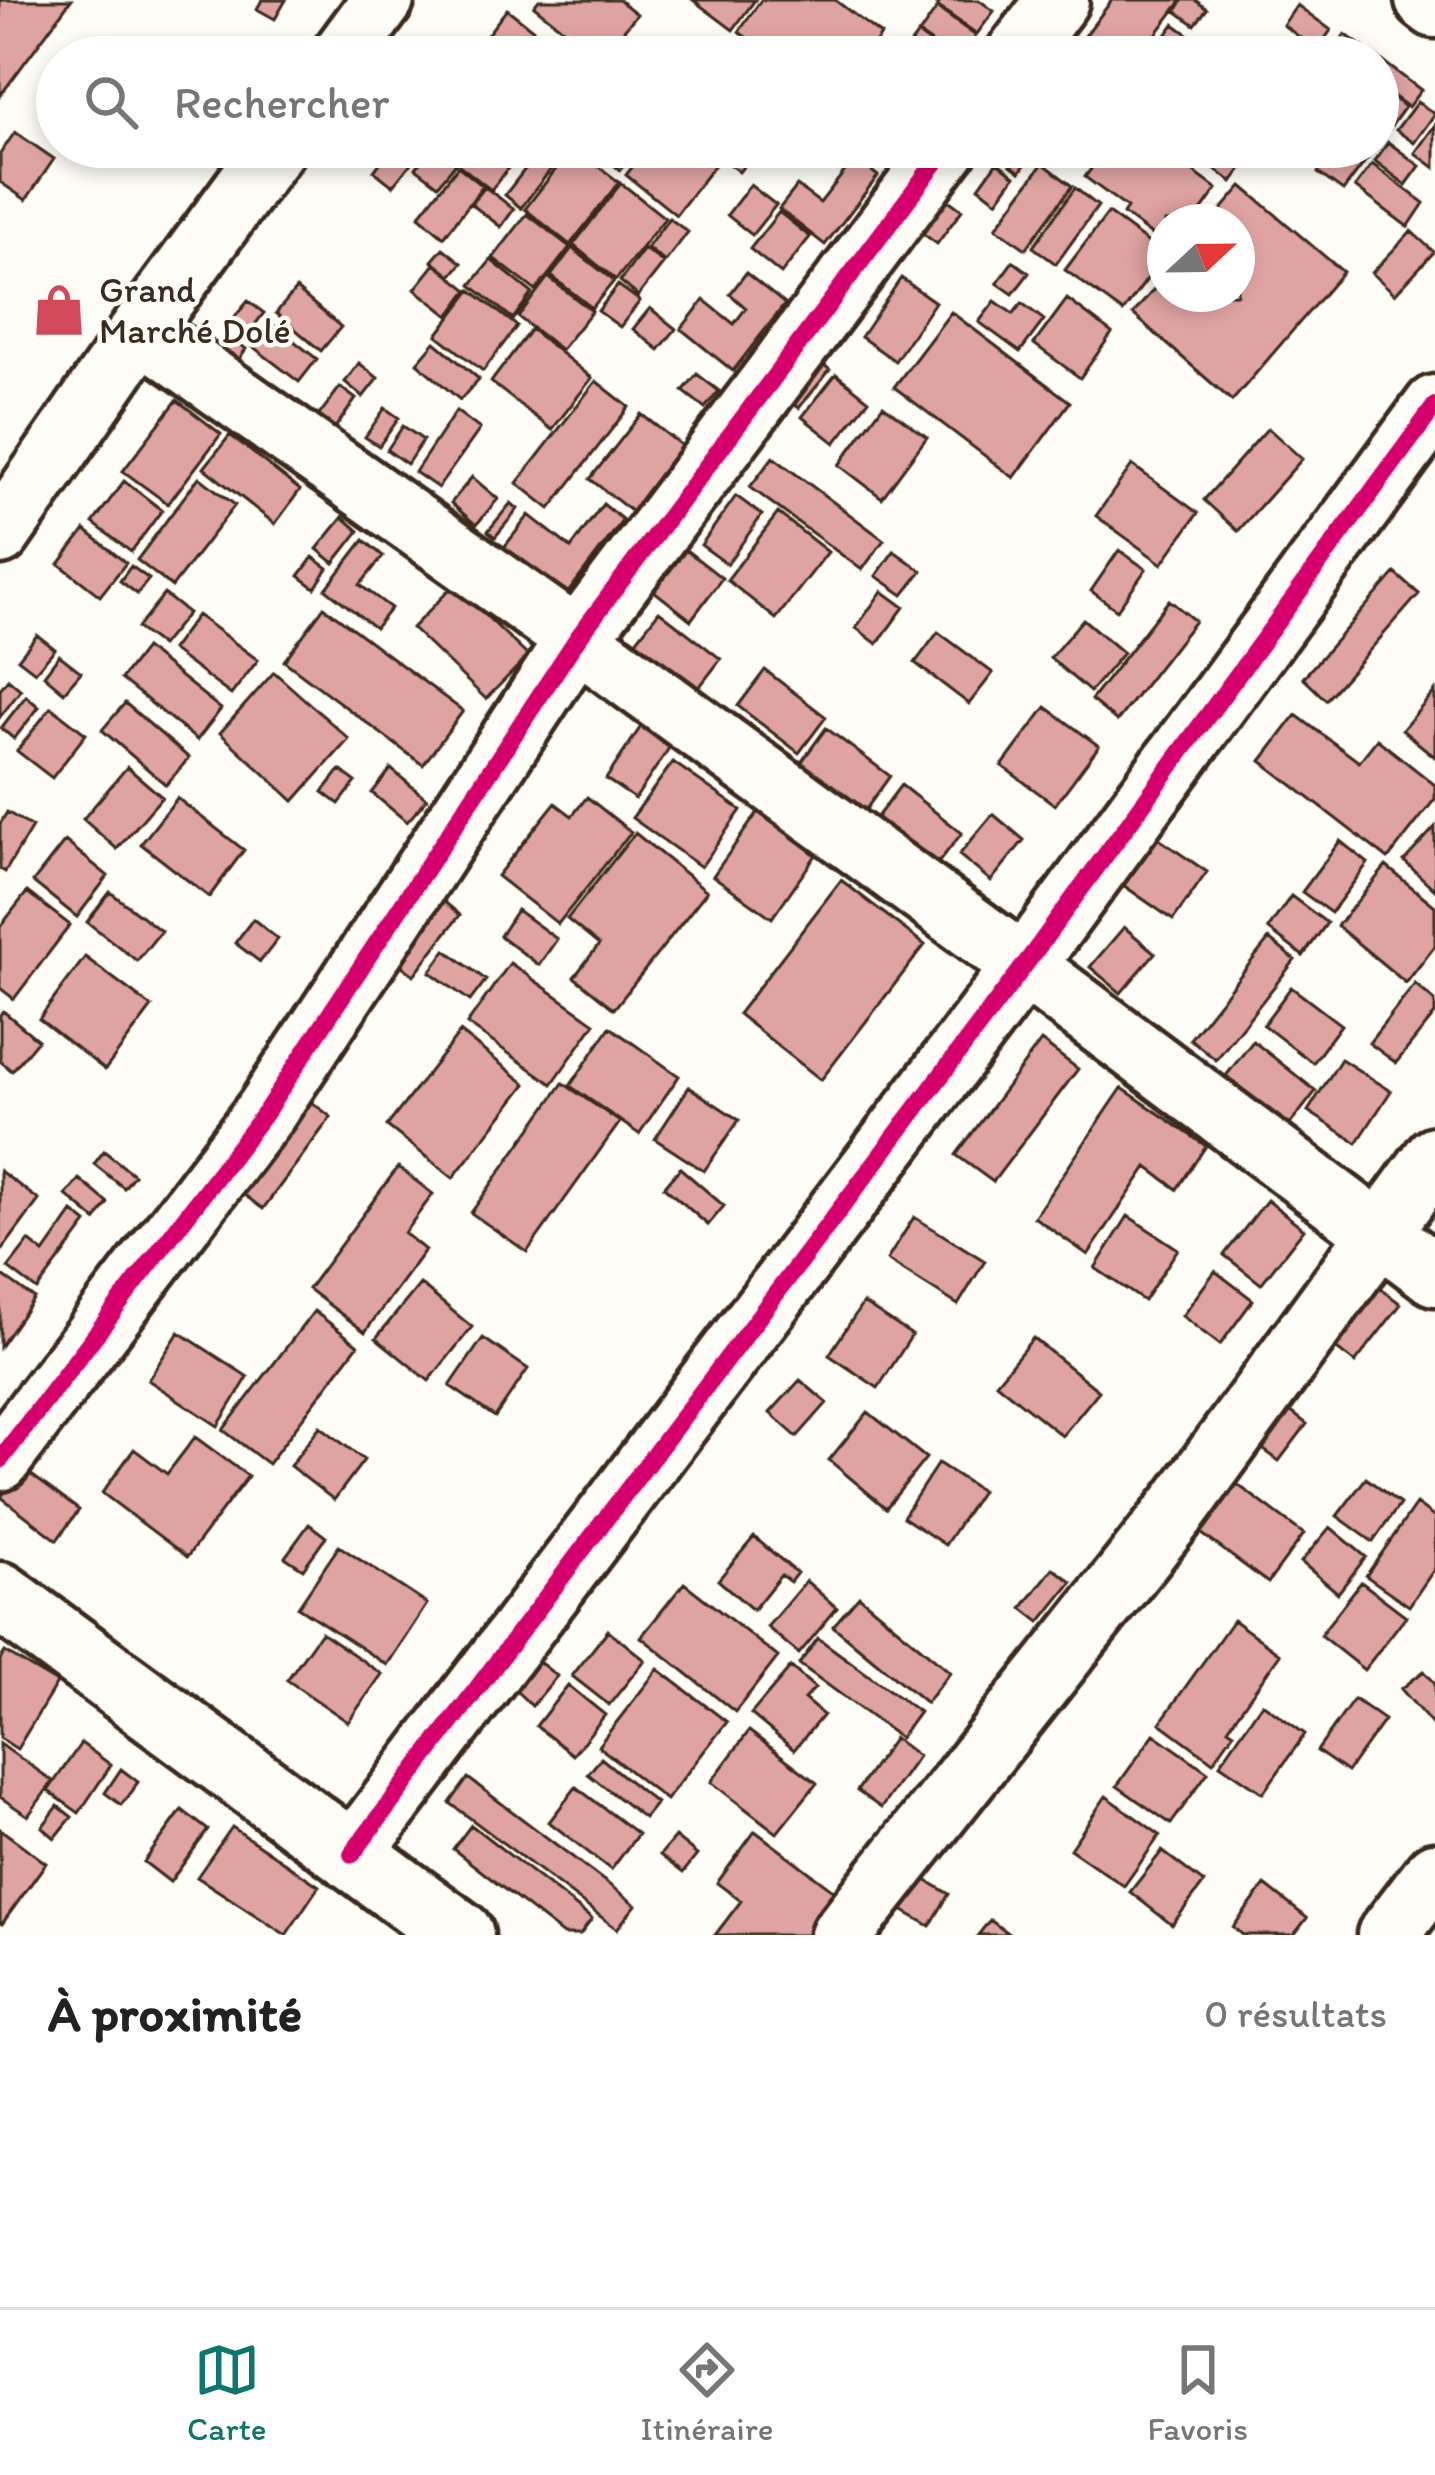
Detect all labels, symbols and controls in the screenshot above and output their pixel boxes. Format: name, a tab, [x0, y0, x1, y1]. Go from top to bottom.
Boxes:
search box	[36, 36, 1399, 168]
icon: search	[78, 69, 144, 135]
text: Rechercher	[174, 75, 389, 129]
north arrow	[1147, 204, 1255, 312]
place label: Grand Marché Dolé	[99, 268, 291, 352]
shop icon: Grand Marché Dolé	[30, 281, 88, 339]
text: À proximité	[48, 1983, 302, 2044]
text: 0 résultats	[1204, 1990, 1387, 2037]
tab: Carte	[187, 2337, 267, 2448]
tab: Itinéraire	[640, 2337, 774, 2448]
tab: Favoris	[1147, 2337, 1248, 2448]

